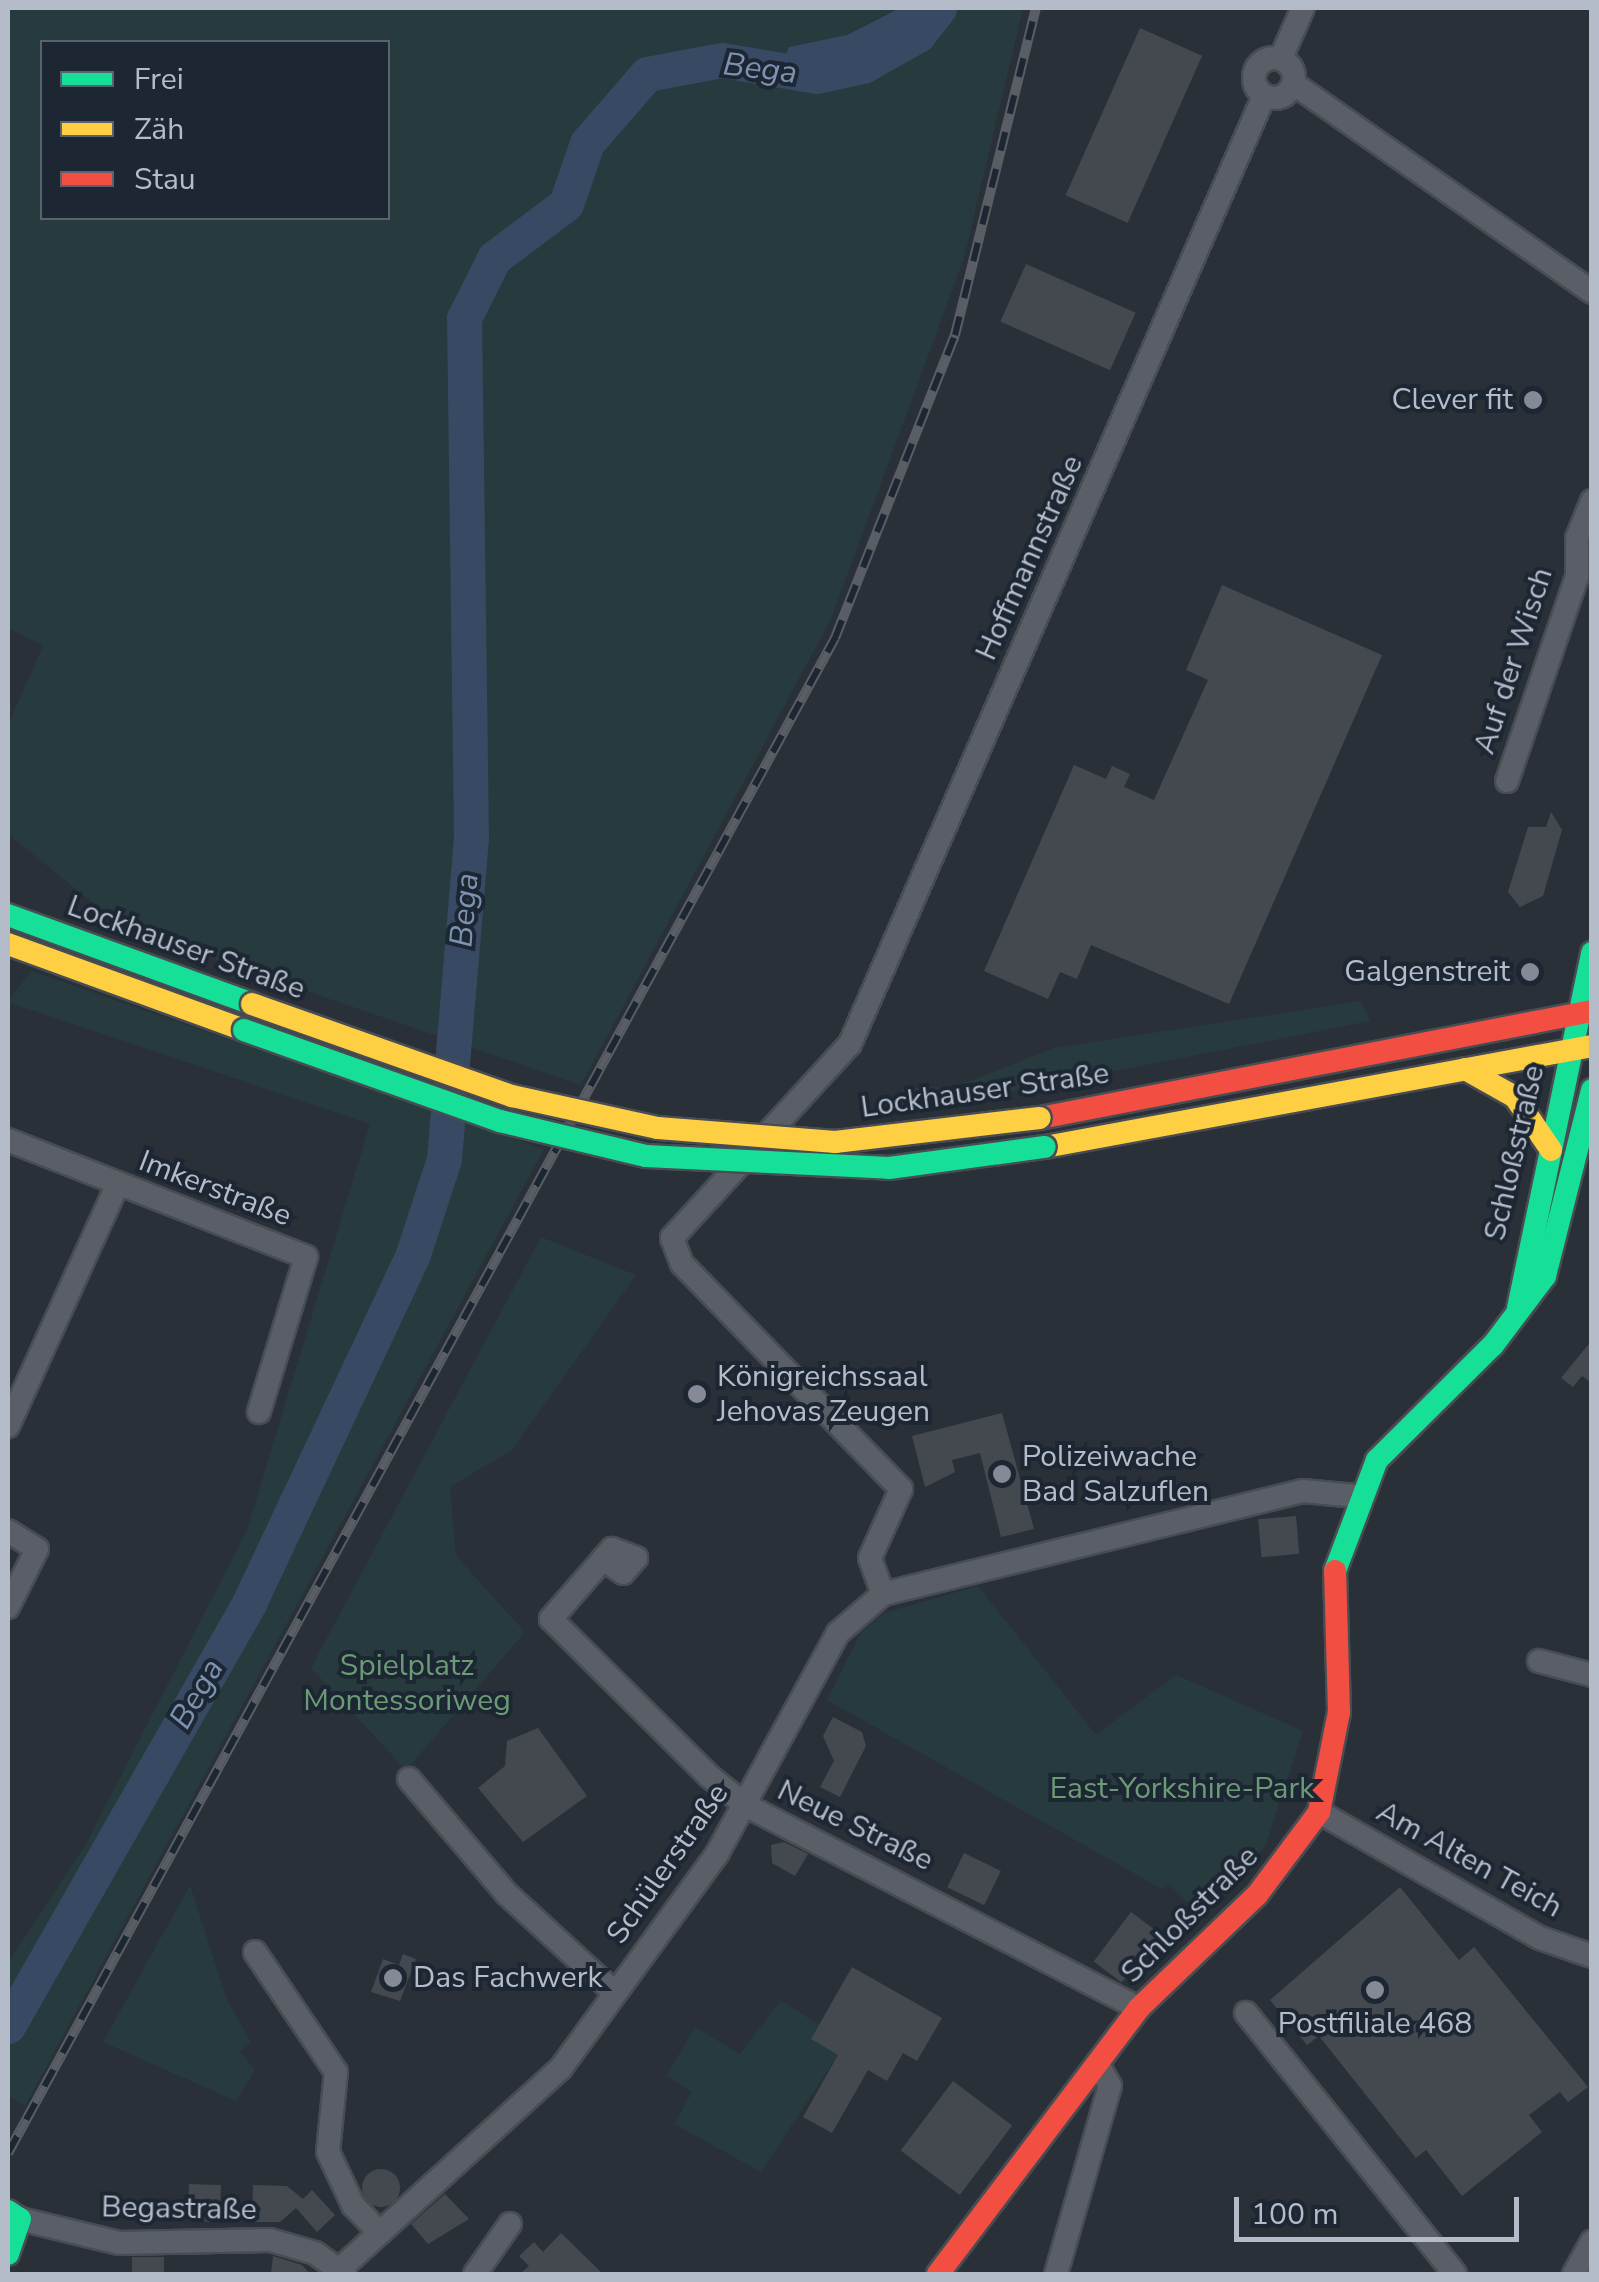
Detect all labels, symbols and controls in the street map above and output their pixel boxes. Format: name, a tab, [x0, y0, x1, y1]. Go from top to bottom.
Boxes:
legend	[40, 40, 390, 220]
water label: Bega	[721, 45, 799, 93]
text: Frei	[134, 59, 184, 100]
text: Zäh	[134, 109, 184, 150]
text: Stau	[134, 159, 196, 200]
place label: Clever fit	[1391, 382, 1513, 418]
marker: Clever fit	[1522, 389, 1544, 411]
street label: Hoffmannstraße	[969, 450, 1091, 666]
street label: Auf der Wisch	[1467, 563, 1561, 759]
water label: Bega	[443, 871, 487, 949]
street label: Lockhauser Straße	[62, 888, 310, 1008]
place label: Galgenstreit	[1344, 954, 1510, 990]
marker: Galgenstreit	[1519, 961, 1541, 983]
street label: Lockhauser Straße	[859, 1056, 1111, 1126]
street label: Schloßstraße	[1477, 1062, 1553, 1244]
street label: Imkerstraße	[134, 1143, 296, 1235]
place label: Königreichssaal Jehovas Zeugen	[717, 1359, 930, 1430]
marker: Königreichssaal Jehovas Zeugen	[686, 1383, 708, 1405]
place label: Polizeiwache Bad Salzuflen	[1022, 1439, 1209, 1510]
marker: Polizeiwache Bad Salzuflen	[991, 1463, 1013, 1485]
park label: Spielplatz Montessoriweg	[303, 1648, 511, 1718]
water label: Bega	[162, 1652, 232, 1736]
park label: East-Yorkshire-Park	[1050, 1771, 1314, 1807]
street label: Neue Straße	[771, 1773, 939, 1879]
street label: Schülerstraße	[600, 1777, 736, 1951]
street label: Am Alten Teich	[1370, 1794, 1568, 1926]
street label: Schloßstraße	[1114, 1839, 1266, 1991]
place label: Das Fachwerk	[413, 1960, 603, 1996]
marker: Das Fachwerk	[382, 1967, 404, 1989]
marker: Postfiliale 468	[1364, 1979, 1386, 2001]
place label: Postfiliale 468	[1278, 2006, 1472, 2042]
scale bar	[1239, 2177, 1524, 2239]
street label: Begastraße	[101, 2190, 257, 2228]
text: 100 m	[1251, 2194, 1338, 2235]

